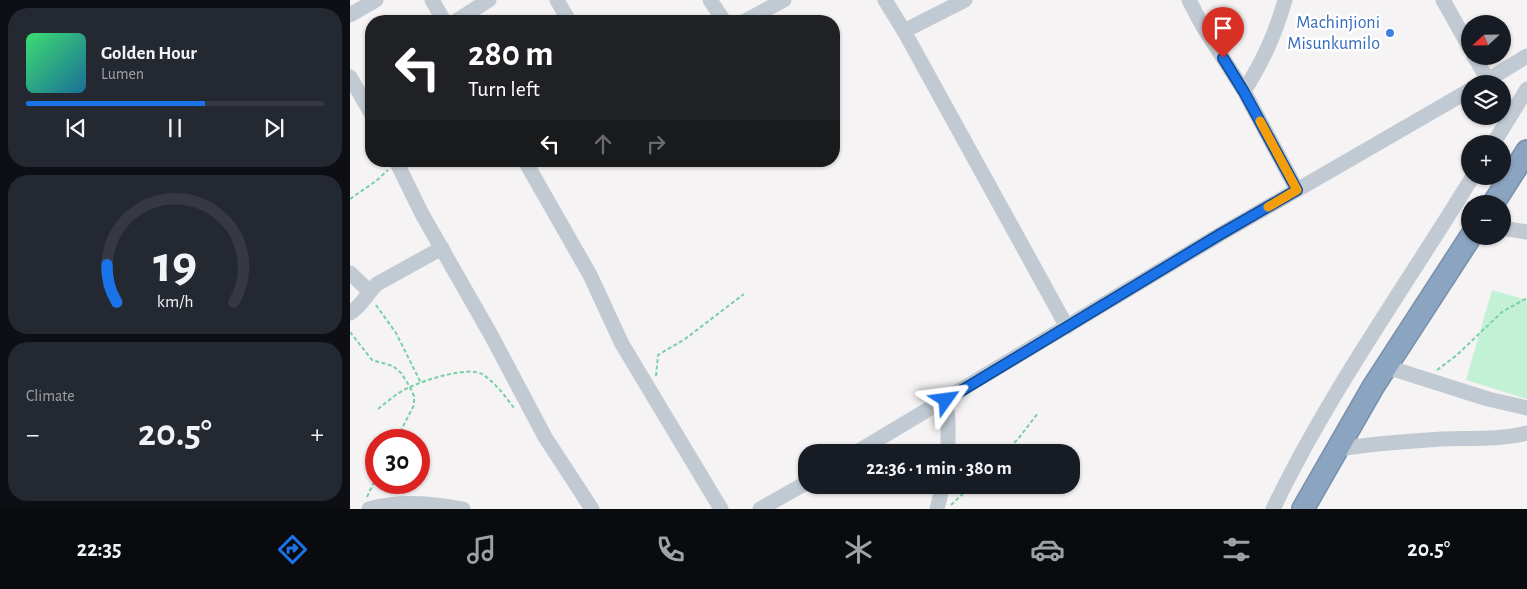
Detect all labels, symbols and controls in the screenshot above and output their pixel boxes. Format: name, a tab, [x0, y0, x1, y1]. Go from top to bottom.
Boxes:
pin	[1202, 7, 1244, 58]
icon: arrive	[1209, 14, 1237, 42]
place label: Machinjioni Misunkumilo	[1287, 14, 1380, 53]
north arrow	[1461, 15, 1511, 65]
map controls	[1461, 15, 1511, 245]
marker: Machinjioni Misunkumilo	[1384, 27, 1396, 39]
icon: left	[385, 35, 450, 100]
text: 280 m	[468, 37, 554, 72]
text: Golden Hour	[101, 44, 197, 63]
text: Lumen	[101, 66, 144, 82]
button: layers	[1461, 75, 1511, 125]
text: Turn left	[468, 78, 540, 100]
icon: previous	[62, 114, 90, 142]
icon: pause	[161, 114, 189, 142]
icon: next	[260, 114, 288, 142]
icon: left	[536, 130, 564, 158]
icon: ahead	[589, 130, 617, 158]
icon: right	[642, 130, 670, 158]
button: +	[1461, 135, 1511, 185]
button: −	[1461, 195, 1511, 245]
text: 19	[153, 239, 197, 291]
text: km/h	[157, 293, 193, 311]
position arrow	[919, 373, 971, 425]
text: Climate	[26, 388, 75, 404]
text: 20.5°	[138, 415, 212, 453]
text: −	[26, 421, 39, 449]
text: +	[311, 421, 324, 449]
speed limit sign: 30	[365, 429, 430, 494]
text: 22:36 · 1 min · 380 m	[866, 459, 1012, 478]
icon: directions	[275, 532, 310, 567]
icon: music	[464, 532, 499, 567]
icon: phone	[653, 532, 688, 567]
icon: climate	[841, 532, 876, 567]
icon: car	[1030, 532, 1065, 567]
icon: filters	[1219, 532, 1254, 567]
text: 22:35	[77, 538, 122, 560]
text: 20.5°	[1407, 538, 1450, 560]

